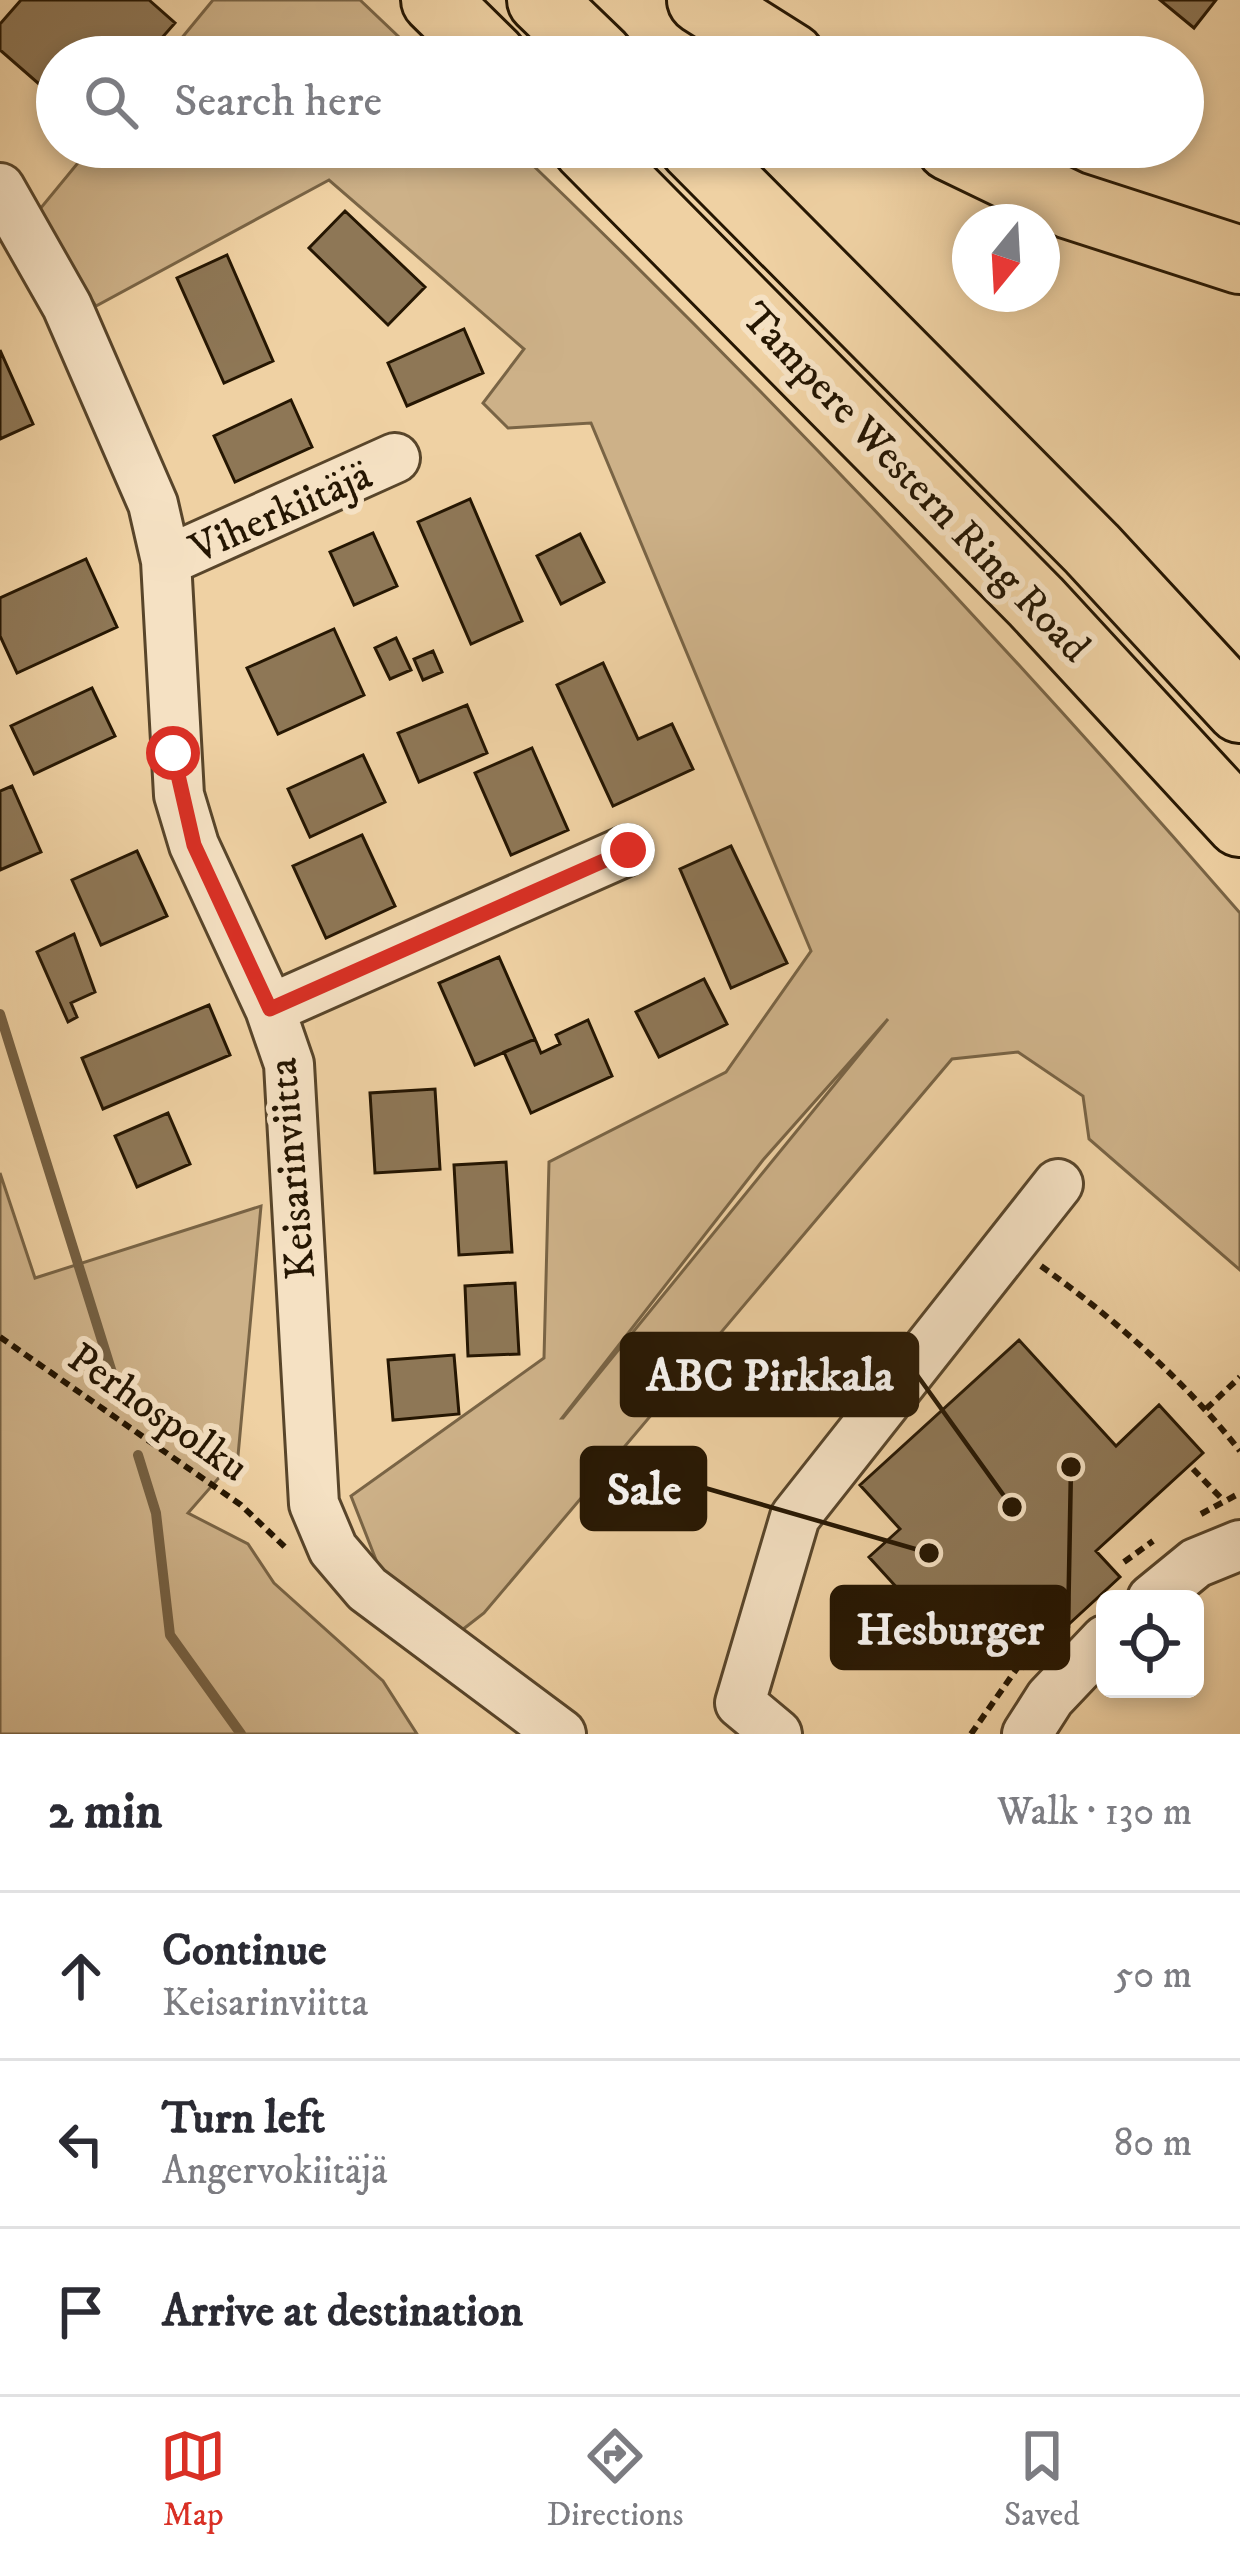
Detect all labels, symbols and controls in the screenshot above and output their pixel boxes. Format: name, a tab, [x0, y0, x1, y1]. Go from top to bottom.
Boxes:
search box	[36, 36, 1204, 168]
icon: search	[78, 69, 144, 135]
text: Search here	[174, 74, 382, 130]
north arrow	[952, 204, 1060, 312]
street label: Tampere Western Ring Road	[729, 292, 1100, 674]
street label: Viherkiitäjä	[181, 450, 380, 576]
route start	[146, 726, 200, 780]
route end	[601, 823, 655, 877]
street label: Keisarinviitta	[257, 1056, 329, 1282]
street label: Perhospolku	[57, 1333, 257, 1494]
callout: ABC Pirkkala	[622, 1334, 917, 1415]
text: ABC Pirkkala	[645, 1349, 895, 1405]
callout: Sale	[582, 1448, 705, 1529]
text: Sale	[607, 1463, 682, 1519]
callout: Hesburger	[832, 1587, 1068, 1668]
map controls	[1096, 1590, 1204, 1698]
button: locate	[1096, 1590, 1204, 1698]
text: Hesburger	[856, 1603, 1045, 1659]
text: 2 min	[48, 1780, 162, 1844]
text: Walk · 130 m	[997, 1788, 1192, 1837]
text: Continue	[162, 1923, 327, 1979]
icon: ahead	[48, 1943, 114, 2009]
text: 50 m	[1114, 1951, 1192, 2000]
text: Keisarinviitta	[162, 1979, 368, 2028]
text: Turn left	[162, 2091, 325, 2147]
icon: left	[48, 2111, 114, 2177]
text: 80 m	[1114, 2119, 1192, 2168]
text: Angervokiitäjä	[162, 2147, 388, 2196]
icon: arrive	[48, 2279, 114, 2345]
text: Arrive at destination	[162, 2284, 523, 2340]
tab: Map	[160, 2423, 226, 2536]
tab: Directions	[547, 2423, 683, 2536]
tab: Saved	[1004, 2423, 1080, 2536]

